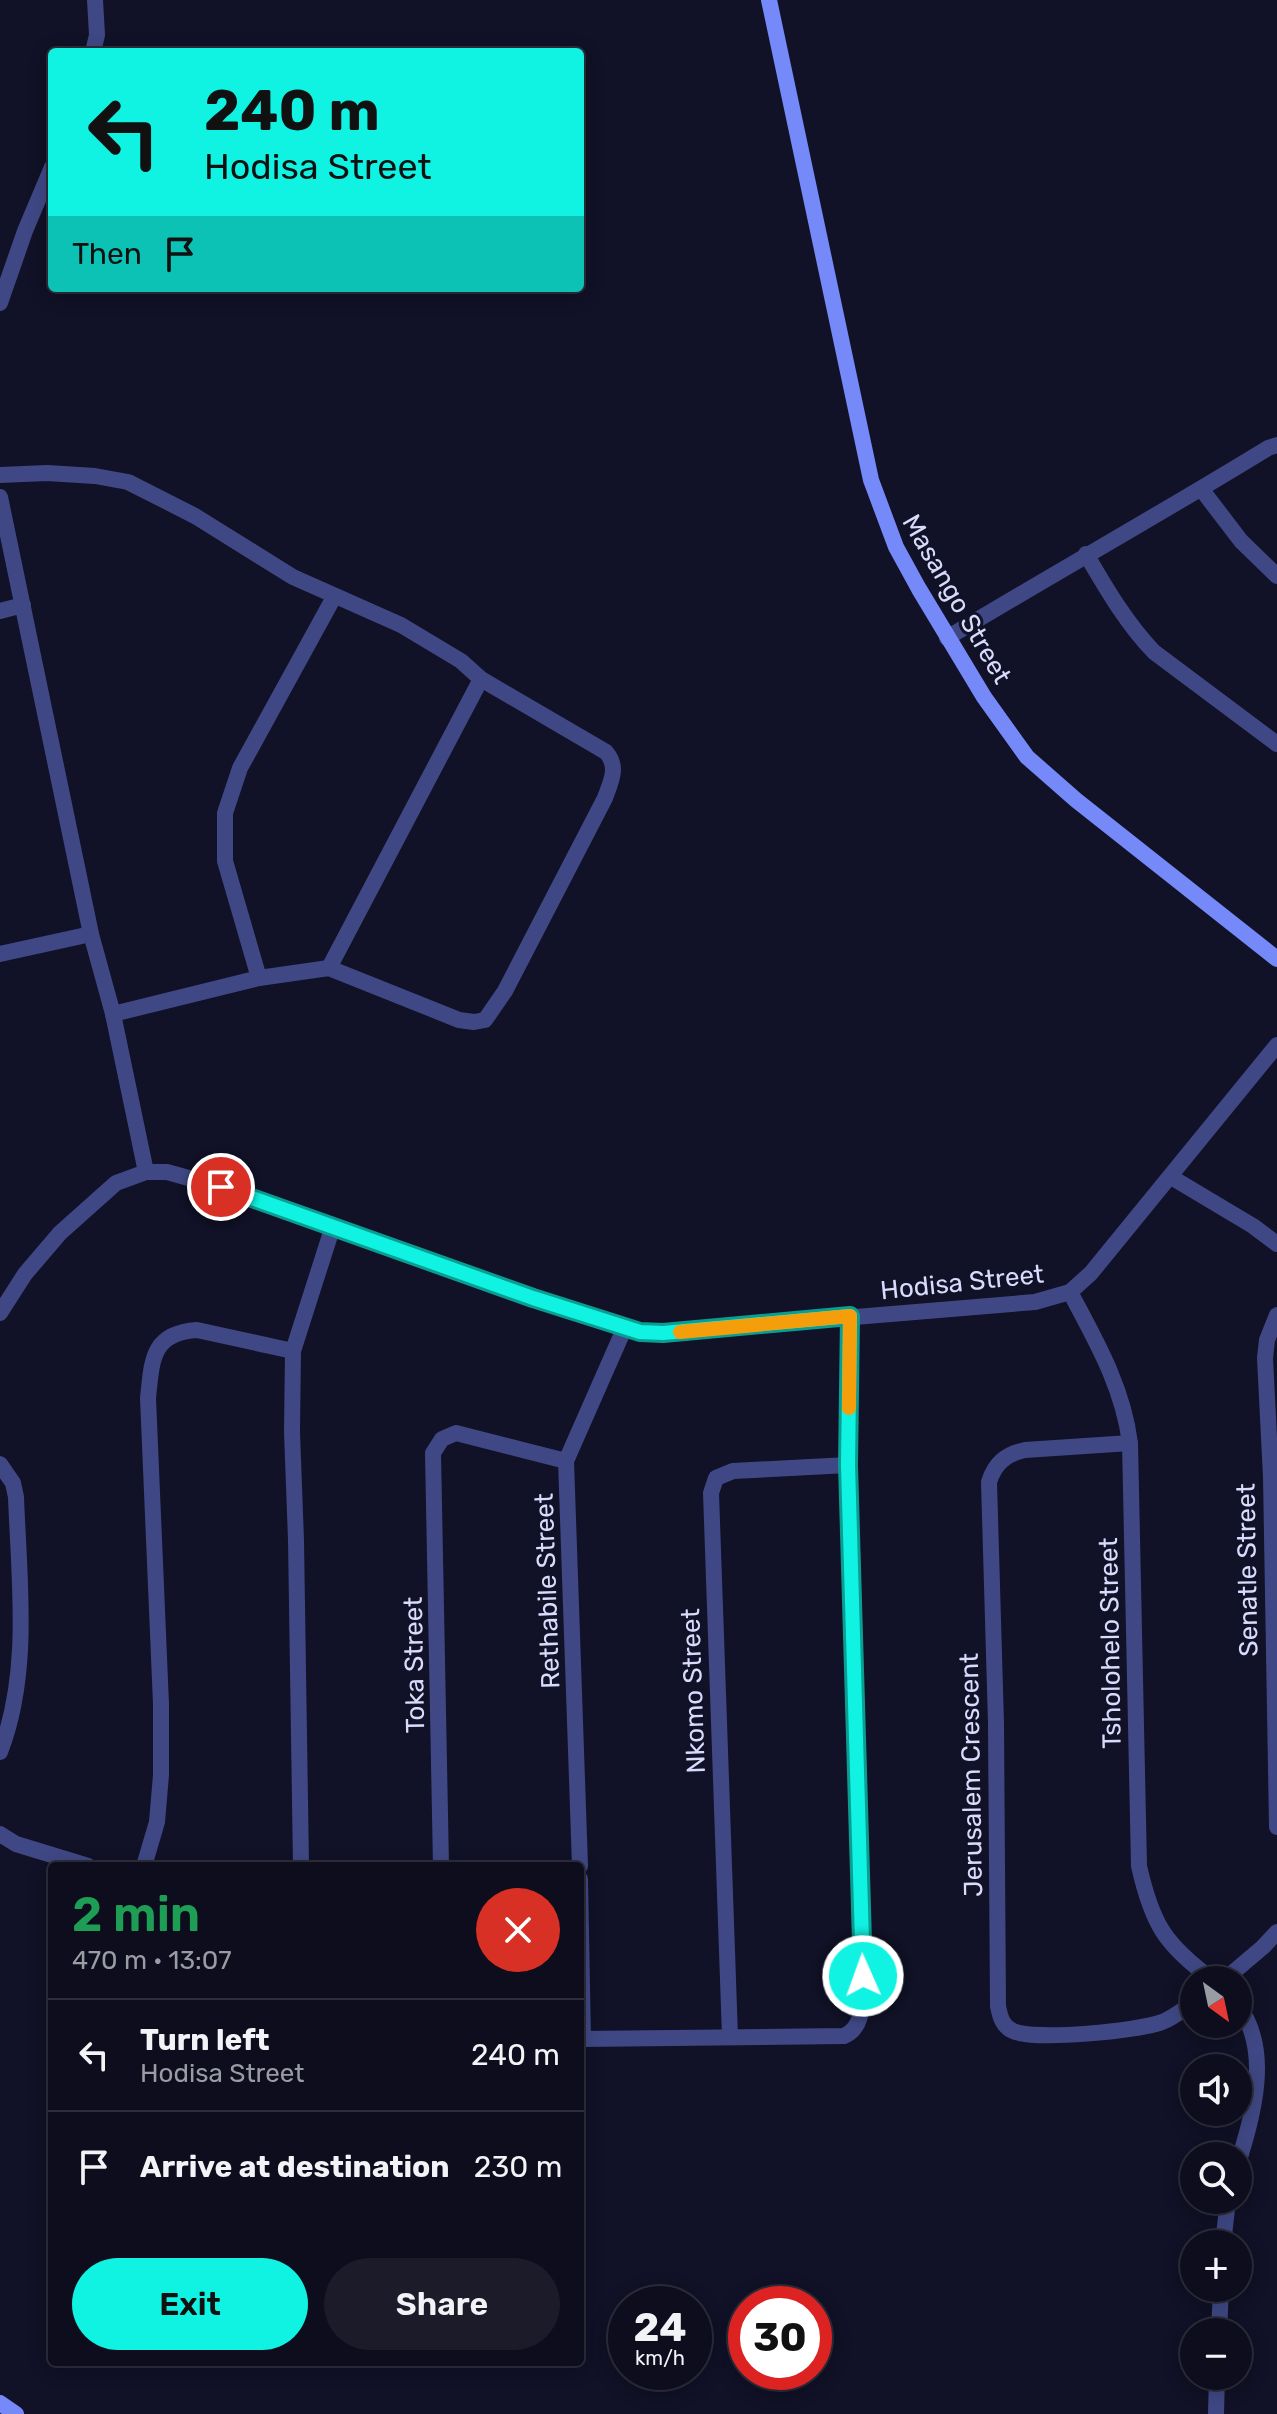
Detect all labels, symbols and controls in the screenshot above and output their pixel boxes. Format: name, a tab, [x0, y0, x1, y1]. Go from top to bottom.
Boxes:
text: 240 m	[204, 78, 380, 144]
icon: left	[72, 80, 176, 184]
text: Hodisa Street	[204, 145, 432, 188]
icon: arrive	[158, 232, 202, 276]
text: Then	[72, 236, 142, 272]
street label: Masango Street	[896, 509, 1018, 689]
pin	[187, 1153, 255, 1221]
icon: arrive	[199, 1165, 243, 1209]
street label: Hodisa Street	[879, 1258, 1045, 1307]
street label: Senatle Street	[1230, 1483, 1265, 1657]
street label: Rethabile Street	[529, 1493, 566, 1689]
street label: Tsholohelo Street	[1093, 1537, 1128, 1749]
street label: Toka Street	[398, 1596, 431, 1734]
street label: Nkomo Street	[675, 1608, 712, 1774]
street label: Jerusalem Crescent	[954, 1653, 989, 1897]
text: 2 min	[72, 1886, 200, 1943]
button: close	[476, 1888, 560, 1972]
position arrow	[821, 1934, 905, 2018]
text: 470 m · 13:07	[72, 1945, 232, 1976]
north arrow	[1180, 1966, 1252, 2038]
map controls	[1180, 1966, 1252, 2390]
text: Turn left	[140, 2022, 270, 2058]
icon: left	[72, 2033, 116, 2077]
text: 240 m	[471, 2037, 560, 2073]
button: sound	[1180, 2054, 1252, 2126]
text: Hodisa Street	[140, 2058, 304, 2089]
button: search	[1180, 2142, 1252, 2214]
icon: arrive	[72, 2145, 116, 2189]
text: Arrive at destination	[140, 2149, 450, 2185]
text: 230 m	[474, 2149, 562, 2185]
button: +	[1180, 2230, 1252, 2302]
button: Exit	[72, 2258, 308, 2350]
button: Share	[324, 2258, 560, 2350]
speed limit sign: 30	[728, 2286, 832, 2390]
text: 24	[633, 2304, 687, 2351]
button: −	[1180, 2318, 1252, 2390]
text: km/h	[635, 2346, 685, 2370]

